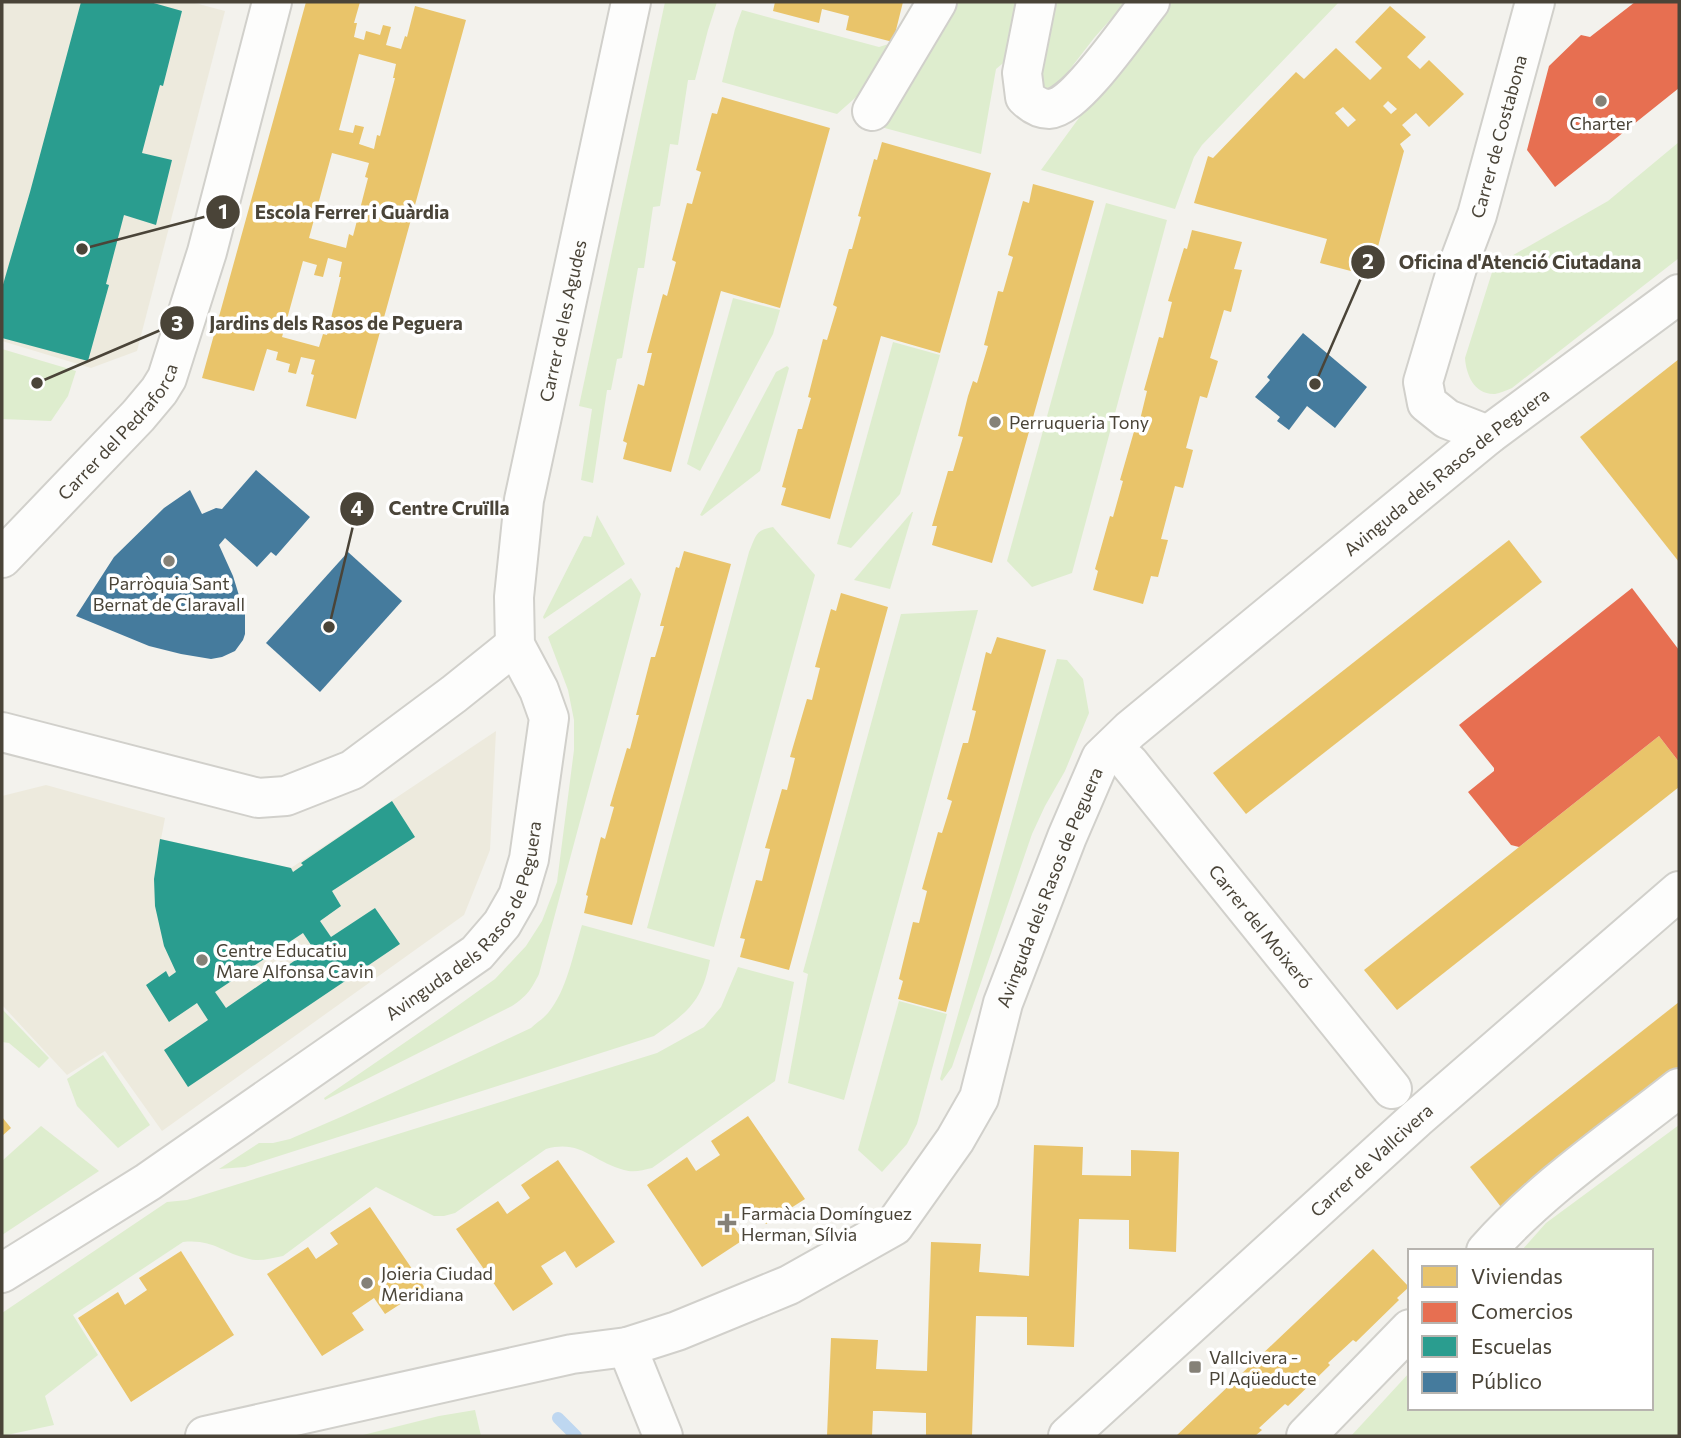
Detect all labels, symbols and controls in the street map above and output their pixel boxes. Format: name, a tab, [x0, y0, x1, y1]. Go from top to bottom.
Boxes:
street label: Carrer de Costabona	[1466, 52, 1531, 221]
marker: Charter	[1593, 93, 1609, 109]
place label: Charter	[1569, 112, 1633, 134]
callout: Escola Ferrer i Guàrdia	[206, 192, 463, 232]
text: 1	[218, 198, 228, 223]
text: Escola Ferrer i Guàrdia	[255, 200, 449, 223]
street label: Carrer de les Agudes	[534, 238, 591, 404]
callout: Oficina d'Atenció Ciutadana	[1350, 242, 1656, 282]
text: 2	[1362, 248, 1374, 273]
text: Oficina d'Atenció Ciutadana	[1399, 250, 1641, 273]
callout: Jardins dels Rasos de Peguera	[160, 303, 476, 343]
text: 3	[171, 310, 183, 335]
text: Jardins dels Rasos de Peguera	[209, 311, 463, 334]
street label: Carrer del Pedraforca	[53, 361, 182, 504]
street label: Avinguda dels Rasos de Peguera	[1339, 383, 1553, 560]
place label: Perruqueria Tony	[1009, 411, 1149, 433]
marker: Perruqueria Tony	[987, 414, 1003, 430]
callout: Centre Cruïlla	[340, 489, 524, 529]
text: 4	[351, 495, 364, 520]
text: Centre Cruïlla	[388, 496, 510, 519]
marker: Parròquia Sant Bernat de Claravall	[161, 553, 177, 569]
place label: Parròquia Sant Bernat de Claravall	[93, 572, 245, 615]
street label: Avinguda dels Rasos de Peguera	[991, 764, 1107, 1010]
street label: Avinguda dels Rasos de Peguera	[381, 820, 545, 1024]
street label: Carrer del Moixeró	[1204, 860, 1317, 993]
place label: Centre Educatiu Mare Alfonsa Cavin	[216, 939, 374, 982]
marker: Centre Educatiu Mare Alfonsa Cavin	[194, 952, 210, 968]
street label: Carrer de Vallcivera	[1305, 1099, 1437, 1221]
place label: Farmàcia Domínguez Herman, Sílvia	[741, 1202, 912, 1245]
marker: Farmàcia Domínguez Herman, Sílvia	[719, 1215, 735, 1231]
legend	[1408, 1249, 1653, 1410]
place label: Joieria Ciudad Meridiana	[381, 1262, 493, 1305]
text: Viviendas	[1471, 1263, 1563, 1288]
marker: Joieria Ciudad Meridiana	[359, 1275, 375, 1291]
text: Comercios	[1471, 1298, 1573, 1323]
text: Escuelas	[1471, 1333, 1552, 1358]
place label: Vallcivera - Pl Aqüeducte	[1209, 1346, 1317, 1389]
marker: Vallcivera - Pl Aqüeducte	[1187, 1359, 1203, 1375]
text: Público	[1471, 1368, 1542, 1393]

